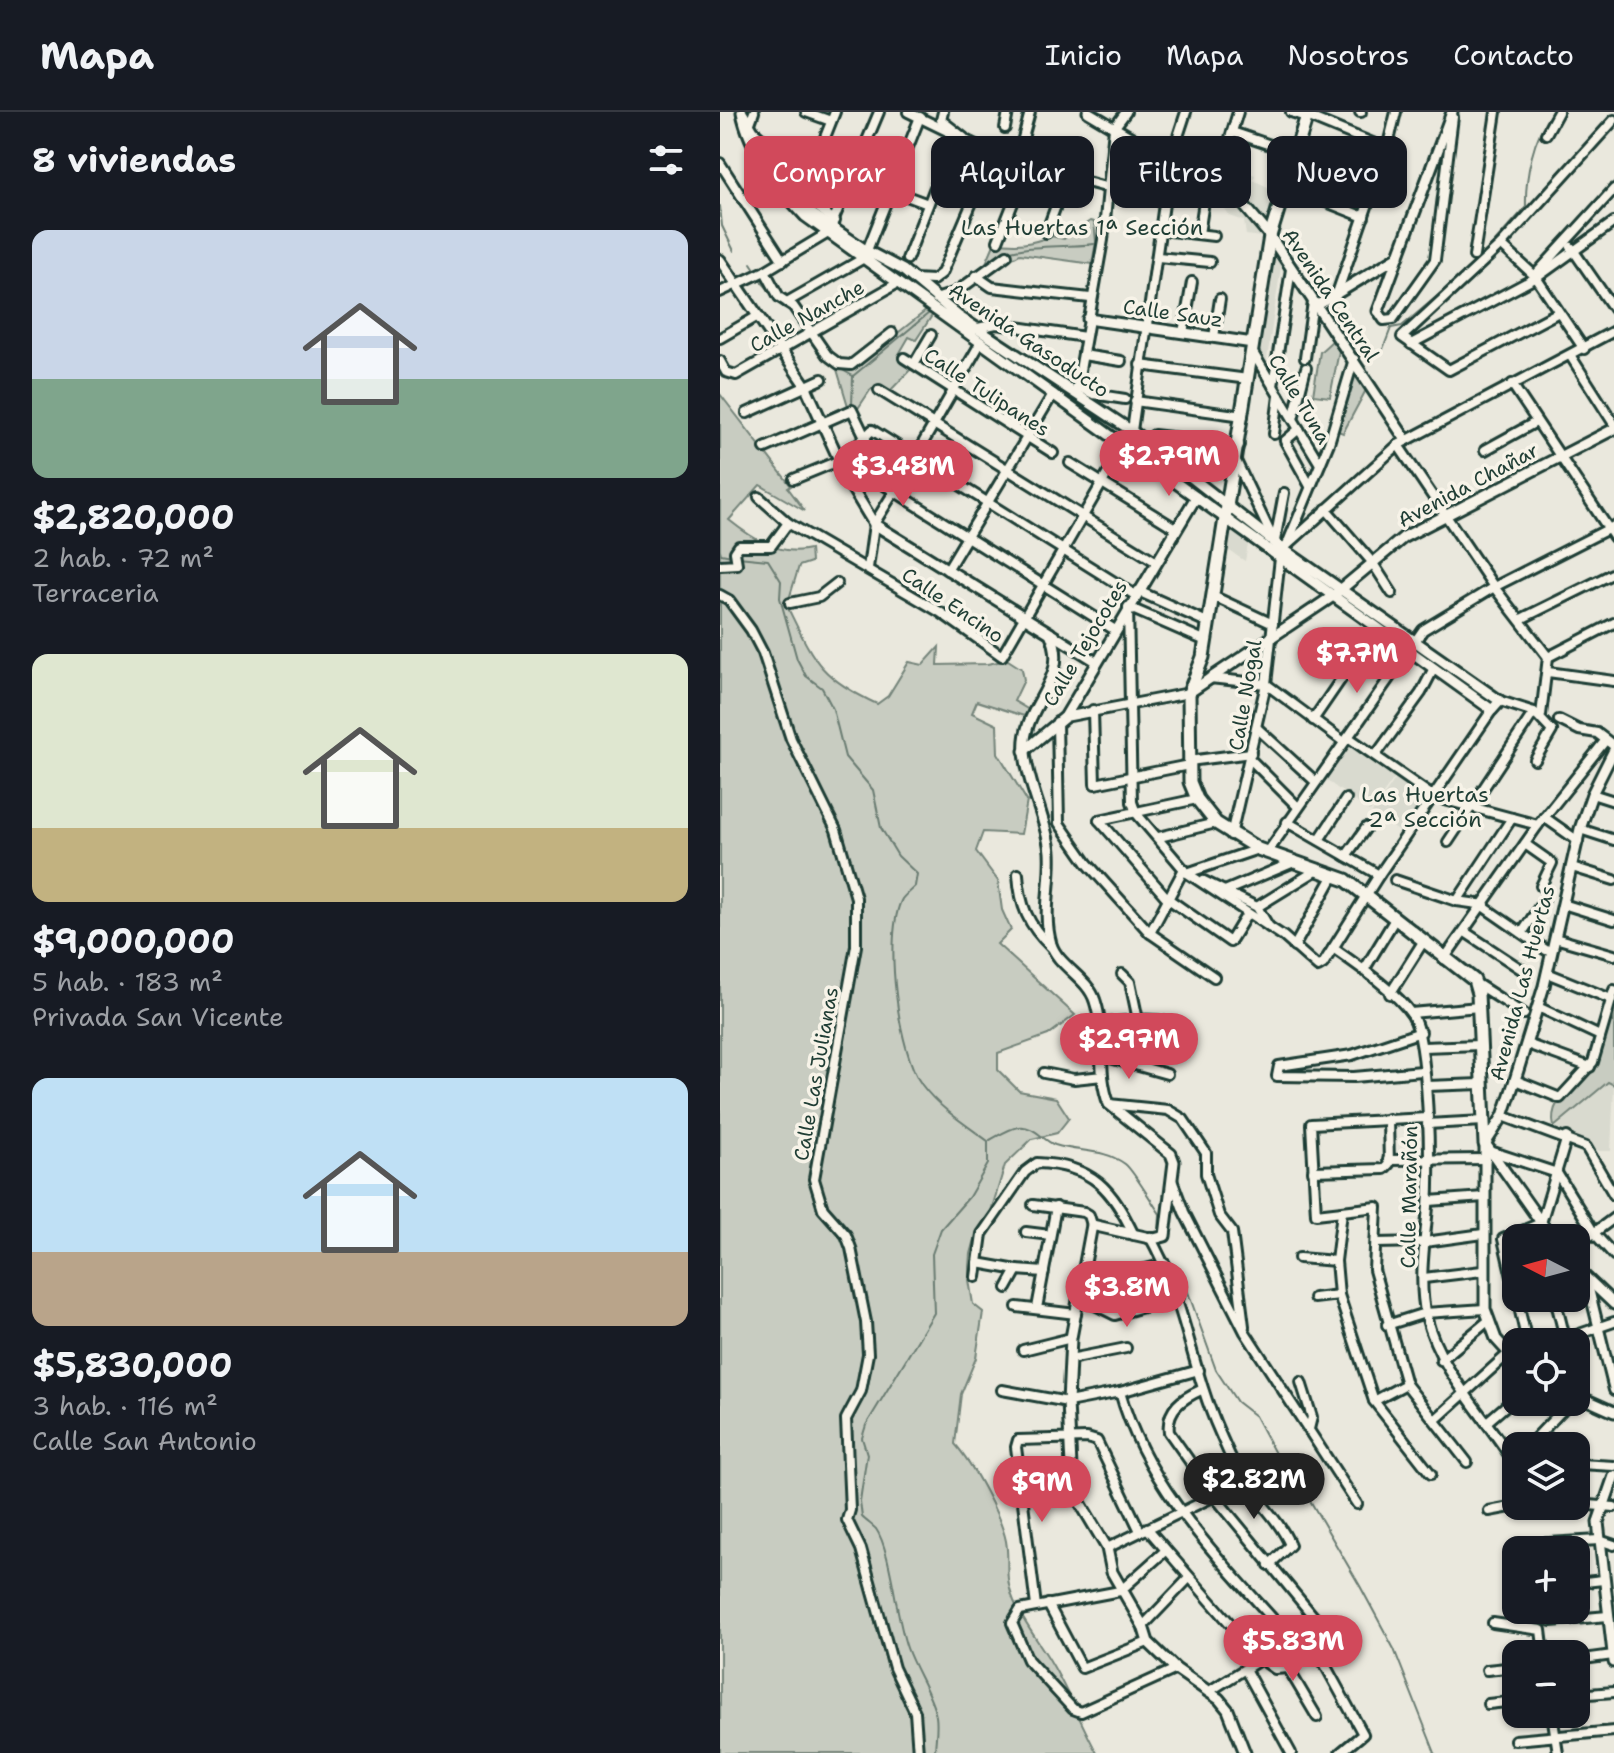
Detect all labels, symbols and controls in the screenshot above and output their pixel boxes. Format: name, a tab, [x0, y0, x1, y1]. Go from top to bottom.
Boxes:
text: Mapa	[40, 30, 154, 81]
text: Inicio	[1045, 36, 1122, 74]
text: Mapa	[1166, 36, 1243, 74]
text: Nosotros	[1287, 36, 1409, 74]
text: Contacto	[1453, 36, 1574, 74]
chip: Comprar	[744, 136, 915, 208]
chip: Alquilar	[931, 136, 1094, 208]
chip: Filtros	[1110, 136, 1251, 208]
chip: Nuevo	[1267, 136, 1407, 208]
text: 8 viviendas	[32, 137, 236, 183]
icon: filters	[644, 138, 688, 182]
district label: Las Huertas 1ª Sección	[961, 213, 1203, 242]
street label: Avenida Central	[1277, 223, 1385, 367]
street label: Calle Nanche	[745, 274, 869, 358]
street label: Avenida Gasoducto	[944, 277, 1114, 403]
icon: home	[288, 282, 432, 426]
street label: Calle Sauz	[1121, 293, 1225, 333]
street label: Calle Tulipanes	[919, 342, 1055, 442]
street label: Calle Tuna	[1263, 349, 1337, 449]
pin: $2.79M	[1104, 430, 1234, 498]
street label: Avenida Chañar	[1393, 437, 1543, 533]
text: $2.79M	[1118, 438, 1220, 473]
pin: $3.48M	[838, 440, 968, 508]
text: $3.48M	[851, 448, 955, 483]
text: $2,820,000	[32, 494, 235, 540]
text: 2 hab. · 72 m²	[32, 540, 214, 575]
street label: Calle Encino	[897, 561, 1009, 649]
text: Terraceria	[32, 575, 159, 610]
street label: Calle Tejocotes	[1037, 575, 1133, 711]
pin: $7.7M	[1301, 627, 1413, 695]
text: $7.7M	[1316, 635, 1398, 670]
street label: Calle Nogal	[1222, 638, 1268, 752]
icon: home	[288, 706, 432, 850]
district label: Las Huertas 2ª Sección	[1361, 780, 1489, 834]
street label: Avenida Las Huertas	[1483, 882, 1561, 1084]
text: $9,000,000	[32, 918, 235, 964]
text: 5 hab. · 183 m²	[32, 964, 223, 999]
street label: Calle Las Julianas	[788, 985, 844, 1163]
text: Privada San Vicente	[32, 999, 284, 1034]
pin: $2.97M	[1064, 1013, 1194, 1081]
text: $2.97M	[1078, 1021, 1180, 1056]
street label: Calle Marañón	[1395, 1125, 1423, 1269]
icon: home	[288, 1130, 432, 1274]
north arrow	[1502, 1224, 1590, 1312]
map controls	[1502, 1224, 1590, 1728]
pin: $3.8M	[1071, 1261, 1183, 1329]
text: $3.8M	[1083, 1269, 1171, 1304]
button: locate	[1502, 1328, 1590, 1416]
text: $5,830,000	[32, 1342, 233, 1388]
text: 3 hab. · 116 m²	[32, 1388, 218, 1423]
text: Calle San Antonio	[32, 1423, 257, 1458]
button: layers	[1502, 1432, 1590, 1520]
pin: $2.82M	[1189, 1453, 1319, 1521]
pin: $9M	[1003, 1456, 1081, 1524]
text: $2.82M	[1202, 1461, 1306, 1496]
text: $9M	[1011, 1464, 1073, 1499]
button: +	[1502, 1536, 1590, 1624]
pin: $5.83M	[1228, 1615, 1358, 1683]
text: $5.83M	[1241, 1623, 1345, 1658]
button: −	[1502, 1640, 1590, 1728]

